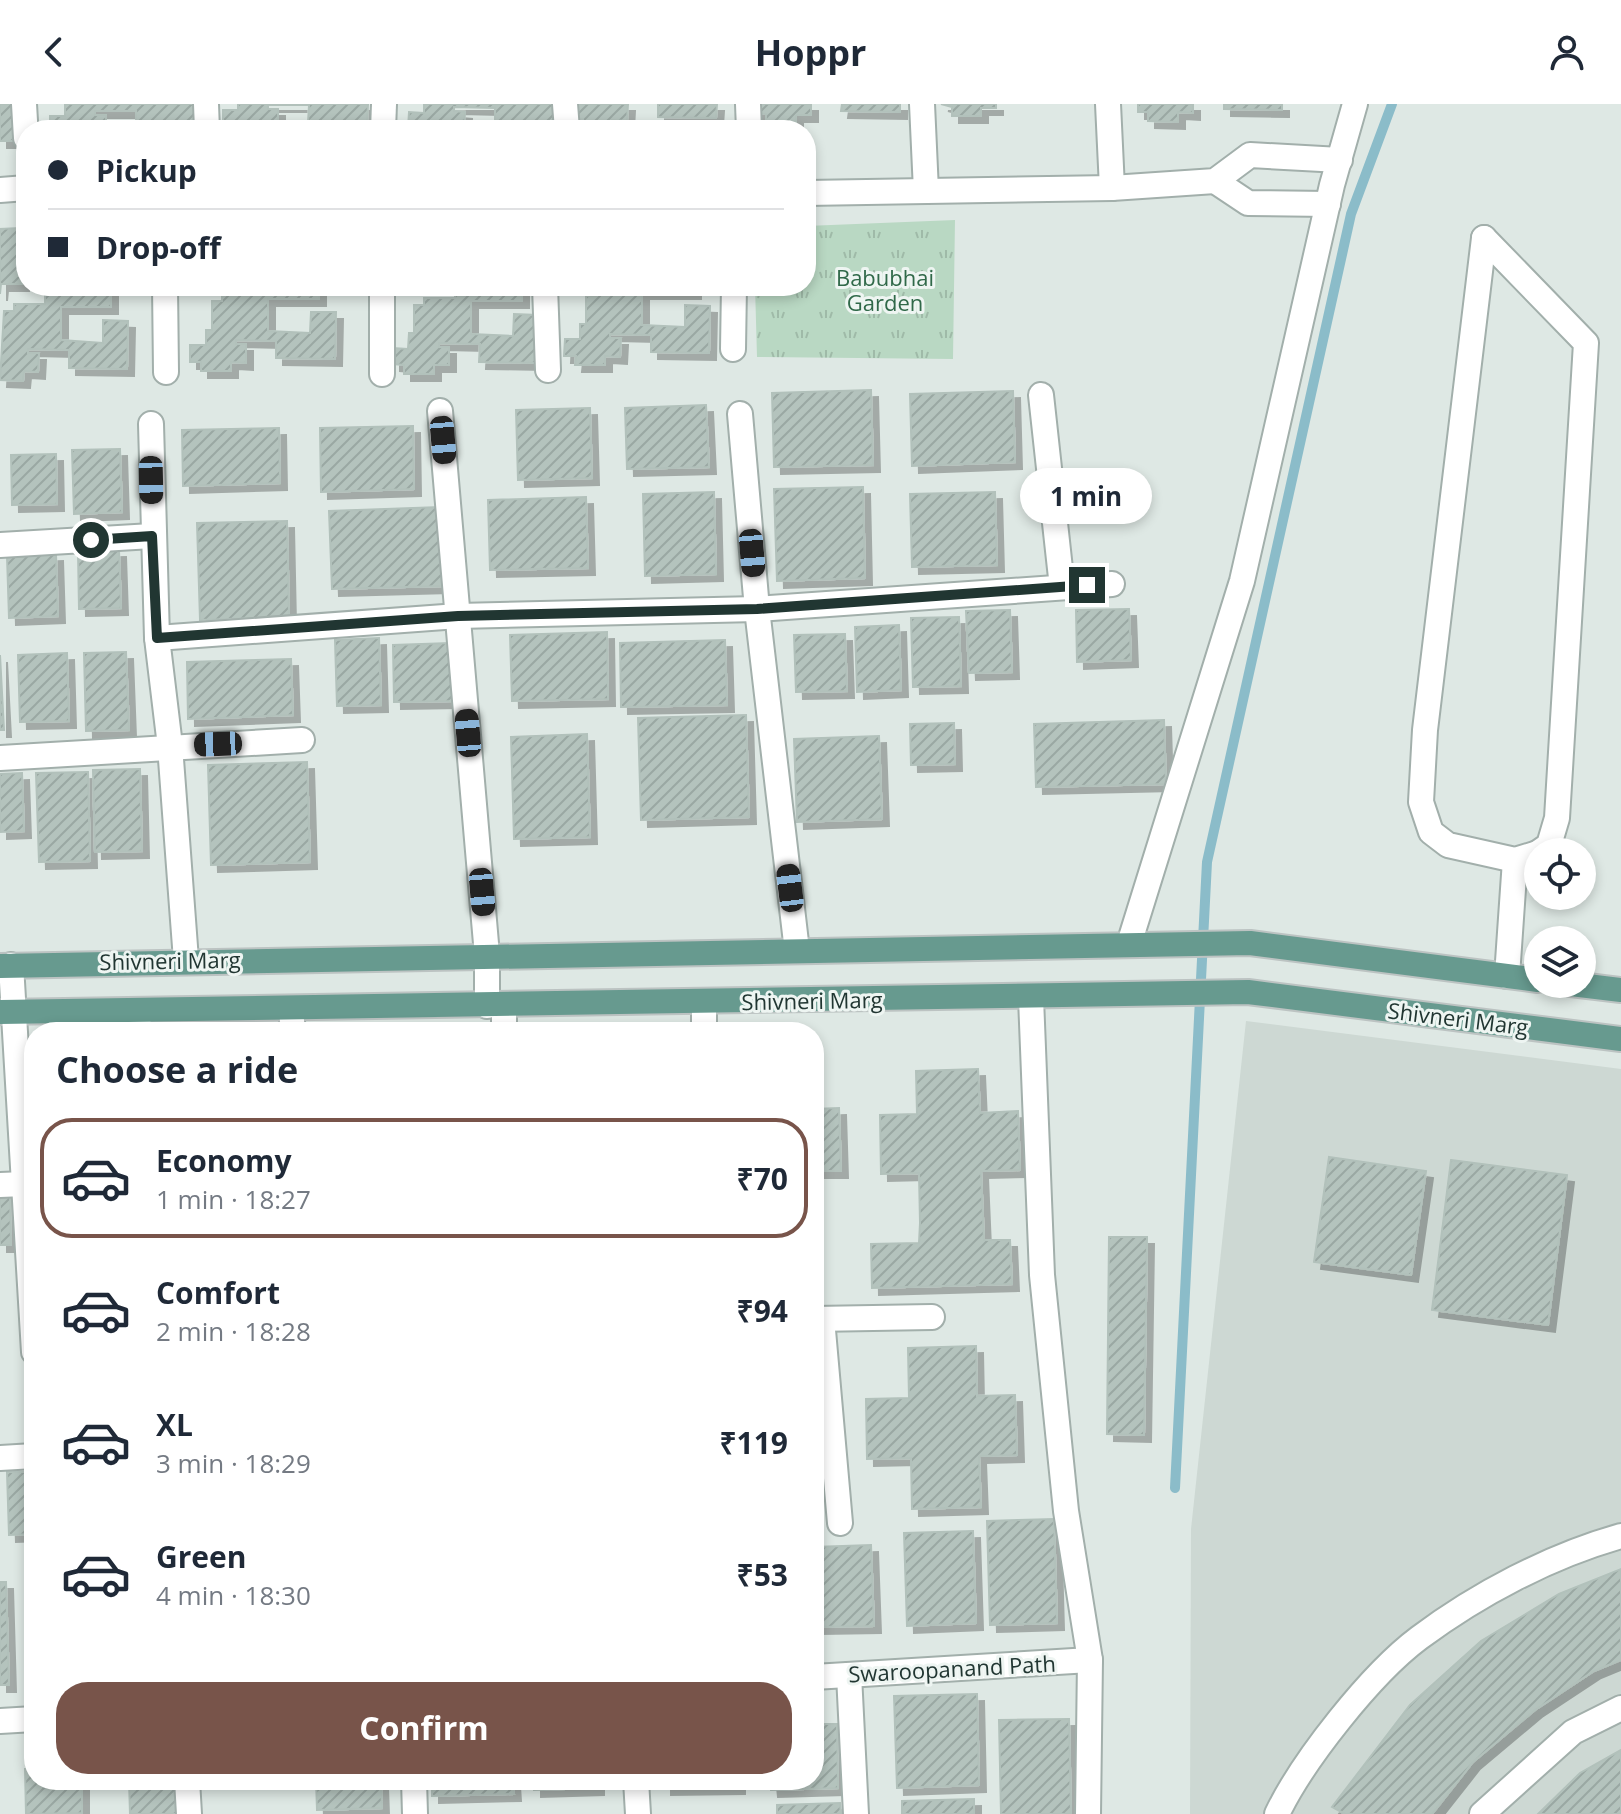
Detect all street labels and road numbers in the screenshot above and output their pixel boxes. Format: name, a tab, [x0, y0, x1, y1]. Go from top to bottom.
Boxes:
street label: Shivneri Marg	[99, 944, 241, 976]
street label: Shivneri Marg	[741, 984, 883, 1016]
street label: Shivneri Marg	[1386, 995, 1530, 1042]
street label: Swaroopanand Path	[847, 1648, 1056, 1688]

